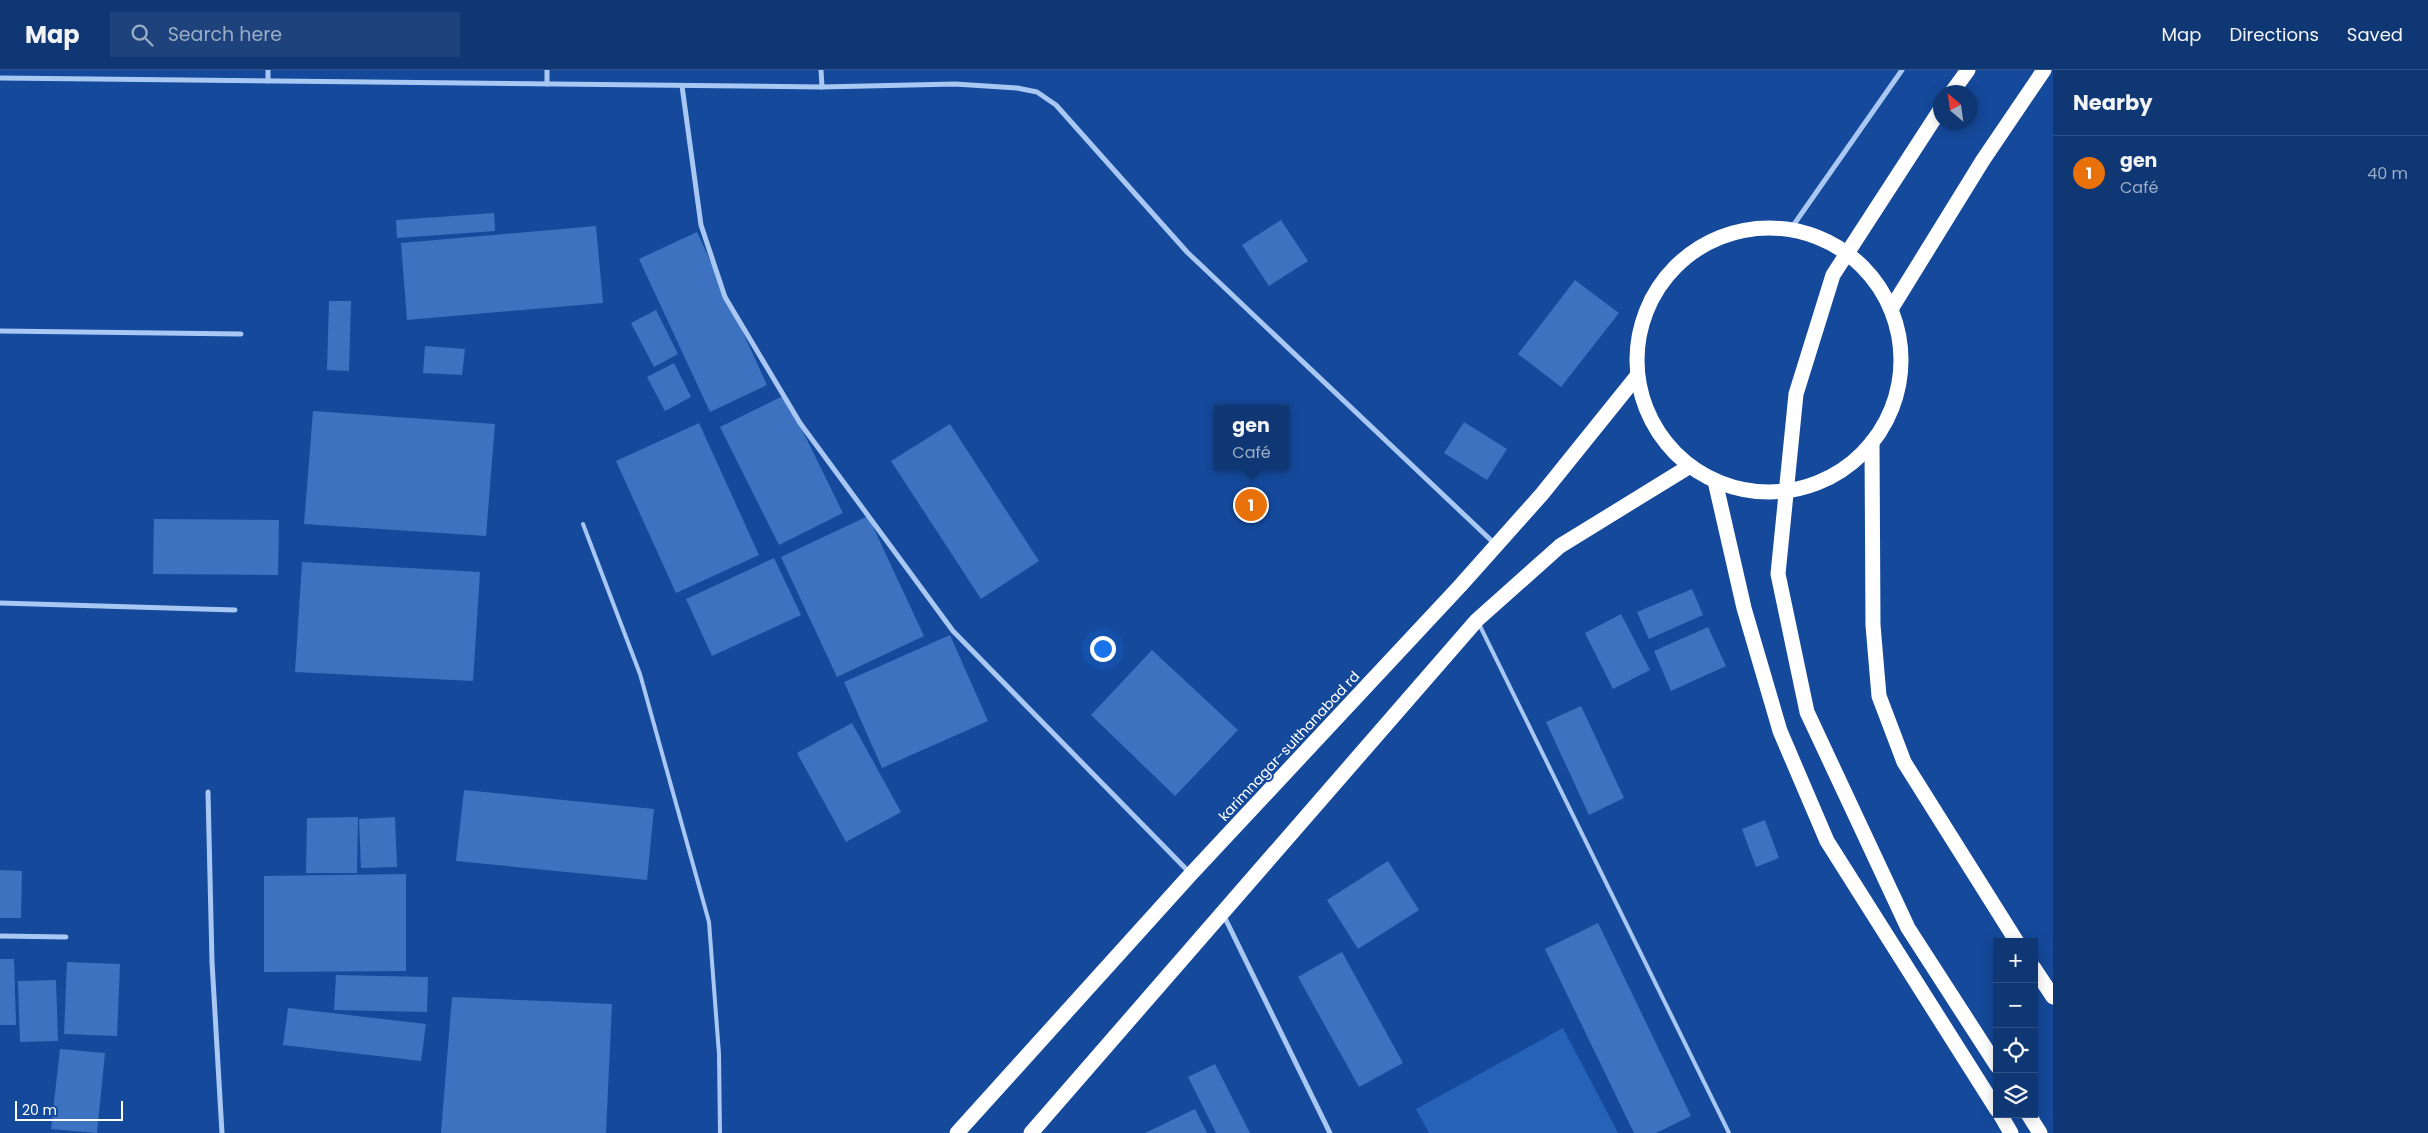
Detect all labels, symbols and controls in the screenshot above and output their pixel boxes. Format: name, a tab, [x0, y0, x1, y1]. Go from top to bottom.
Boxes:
search box	[110, 12, 460, 57]
text: Map	[25, 18, 80, 51]
icon: search	[128, 21, 156, 49]
text: Search here	[168, 21, 282, 48]
text: Map	[2162, 22, 2201, 47]
text: Directions	[2229, 22, 2319, 47]
text: Saved	[2347, 22, 2403, 47]
north arrow	[1933, 85, 1978, 130]
text: Nearby	[2073, 88, 2153, 117]
text: gen	[2120, 147, 2157, 174]
text: 1	[2086, 162, 2092, 185]
text: 40 m	[2367, 162, 2408, 185]
text: Café	[2120, 176, 2158, 199]
popup	[1214, 405, 1289, 470]
text: gen	[1232, 412, 1270, 439]
text: Café	[1232, 441, 1271, 464]
pin: 1	[1235, 486, 1267, 524]
your location	[1090, 636, 1116, 662]
street label: karimnagar-sulthanabad rd	[1214, 667, 1364, 825]
map controls	[1993, 938, 2038, 1118]
button: +	[1993, 938, 2038, 983]
button: −	[1993, 983, 2038, 1028]
button: locate	[1993, 1028, 2038, 1073]
button: layers	[1993, 1073, 2038, 1118]
scale bar	[15, 1098, 122, 1121]
text: 20 m	[22, 1100, 57, 1120]

